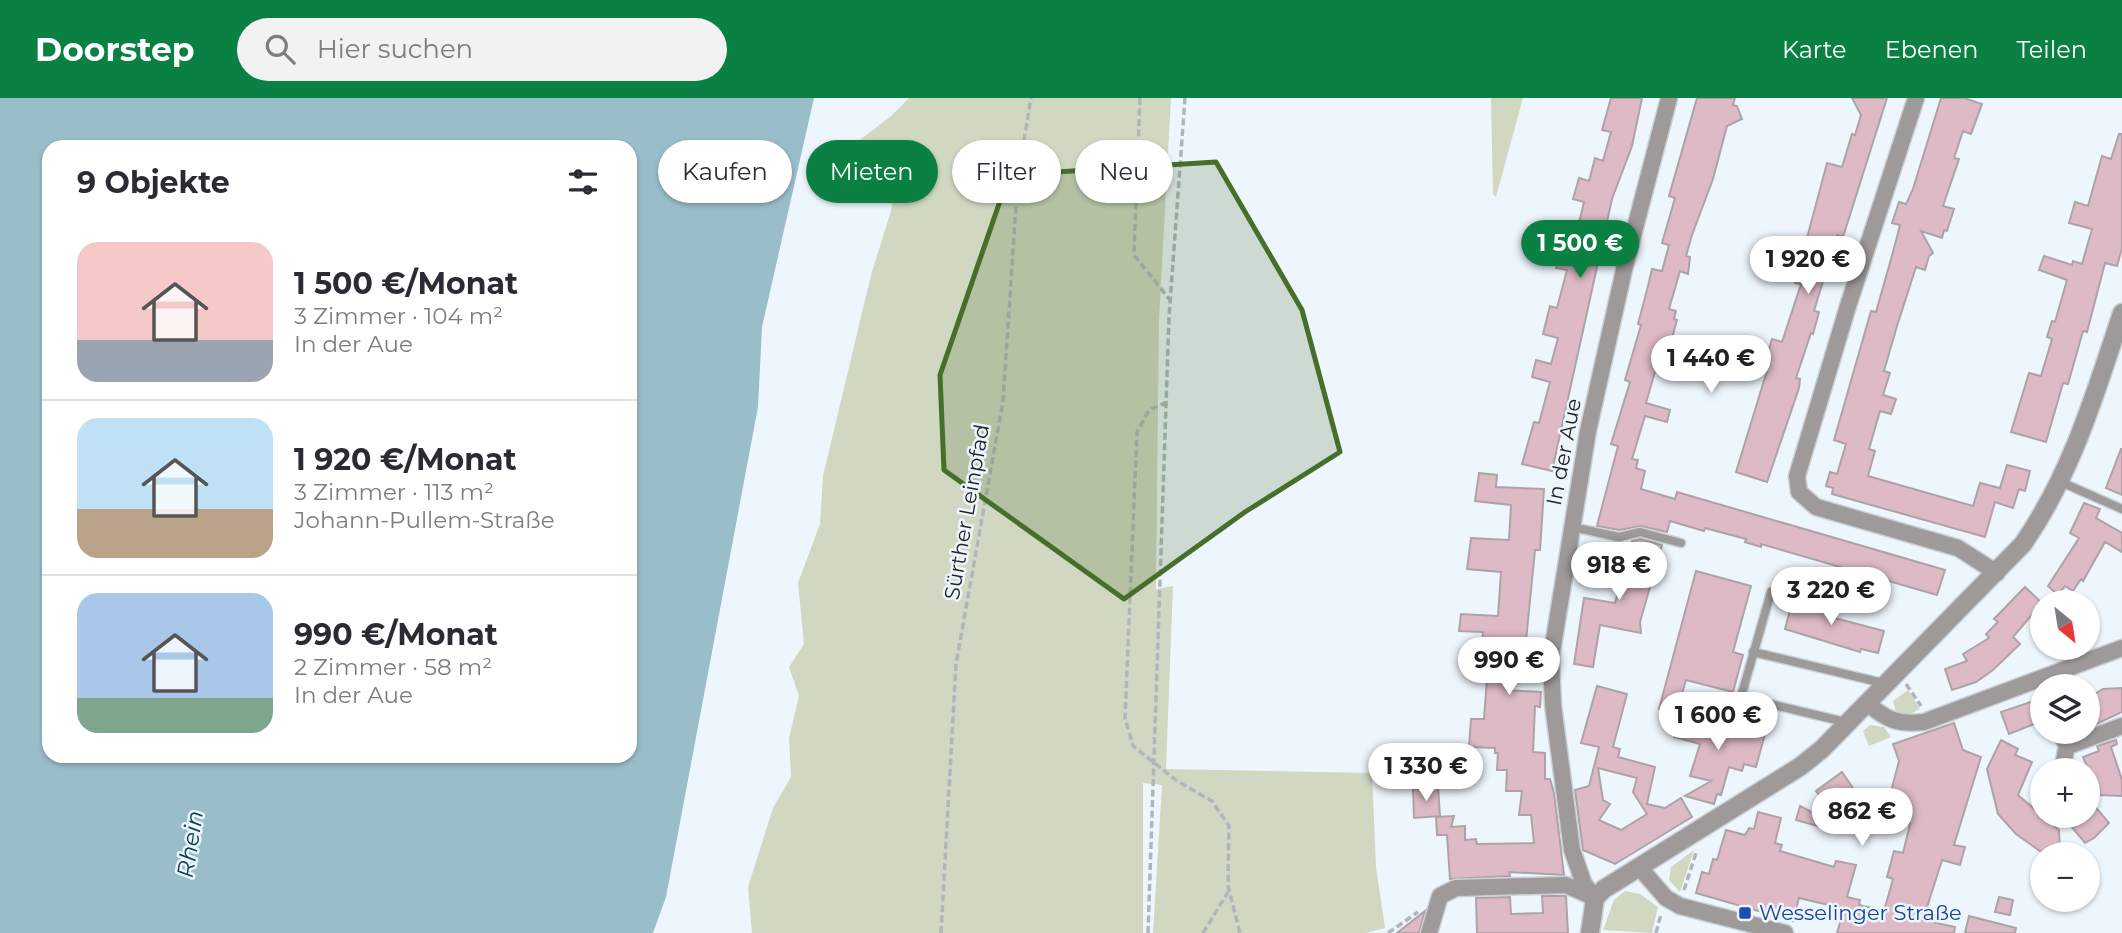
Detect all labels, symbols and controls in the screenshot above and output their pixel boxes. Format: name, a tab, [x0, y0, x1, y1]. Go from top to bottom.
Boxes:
search box	[237, 18, 727, 81]
text: Doorstep	[35, 29, 195, 69]
icon: search	[261, 30, 299, 68]
text: Hier suchen	[317, 33, 473, 65]
text: Karte	[1782, 35, 1847, 64]
text: Ebenen	[1885, 35, 1978, 64]
text: Teilen	[2016, 35, 2087, 64]
chip: Kaufen	[658, 140, 792, 203]
chip: Mieten	[806, 140, 938, 203]
chip: Filter	[952, 140, 1061, 203]
chip: Neu	[1075, 140, 1173, 203]
icon: filters	[564, 163, 602, 201]
text: 9 Objekte	[77, 164, 230, 201]
pin: 1 500 €	[1515, 220, 1645, 280]
text: 1 500 €	[1537, 229, 1623, 257]
pin: 1 920 €	[1743, 236, 1873, 296]
text: 1 920 €	[1766, 245, 1850, 273]
text: 1 500 €/Monat	[294, 265, 518, 302]
icon: home	[133, 270, 217, 354]
text: 3 Zimmer · 104 m²	[294, 302, 503, 330]
text: In der Aue	[294, 330, 413, 358]
pin: 1 440 €	[1646, 336, 1776, 395]
text: 1 440 €	[1667, 344, 1755, 372]
street label: In der Aue	[1541, 396, 1586, 508]
street label: Sürther Leinpfad	[939, 422, 994, 602]
text: 1 920 €/Monat	[294, 441, 516, 478]
icon: home	[133, 446, 217, 530]
text: 3 Zimmer · 113 m²	[294, 478, 494, 506]
text: Johann-Pullem-Straße	[294, 506, 555, 534]
pin: 918 €	[1570, 542, 1668, 602]
text: 918 €	[1587, 551, 1651, 579]
pin: 3 220 €	[1766, 568, 1896, 627]
text: 3 220 €	[1787, 576, 1875, 604]
north arrow	[2030, 590, 2100, 660]
map controls	[2030, 590, 2100, 912]
text: 990 €/Monat	[294, 616, 498, 653]
icon: home	[133, 621, 217, 705]
pin: 990 €	[1460, 638, 1558, 697]
text: 990 €	[1474, 646, 1544, 674]
text: 2 Zimmer · 58 m²	[294, 653, 492, 681]
button: layers	[2030, 674, 2100, 744]
text: In der Aue	[294, 681, 413, 709]
pin: 1 600 €	[1653, 692, 1783, 752]
text: 1 600 €	[1675, 701, 1761, 729]
pin: 1 330 €	[1361, 744, 1491, 803]
text: 1 330 €	[1384, 752, 1468, 780]
button: +	[2030, 758, 2100, 828]
pin: 862 €	[1813, 788, 1911, 848]
text: 862 €	[1828, 797, 1896, 825]
water label: Rhein	[171, 808, 209, 880]
button: −	[2030, 842, 2100, 912]
place label: Wesselinger Straße	[1759, 900, 1962, 925]
marker: Wesselinger Straße	[1737, 905, 1753, 921]

